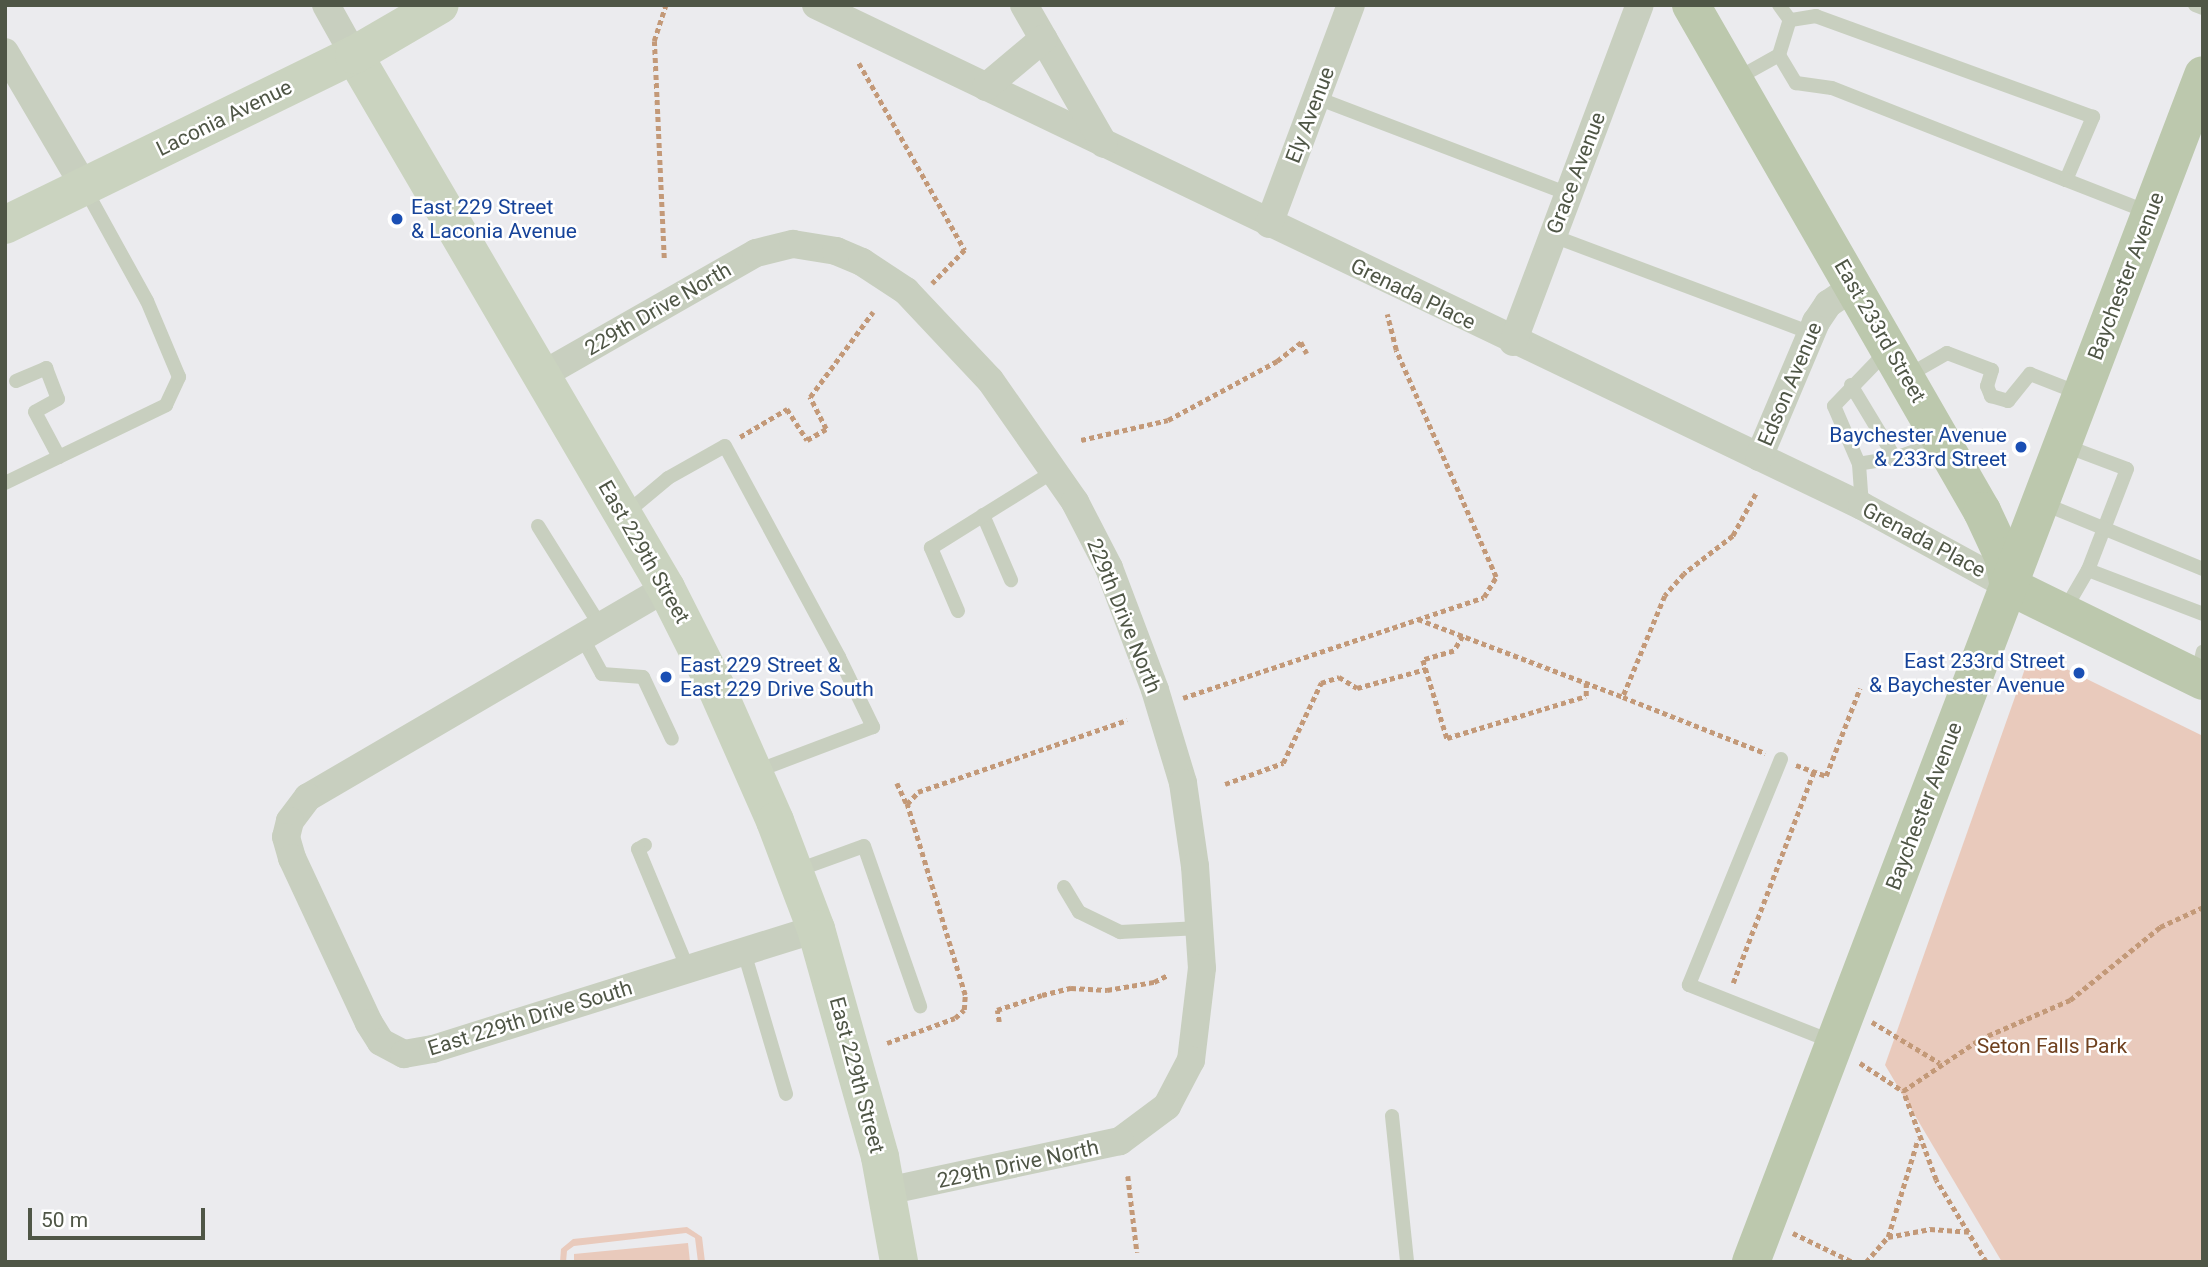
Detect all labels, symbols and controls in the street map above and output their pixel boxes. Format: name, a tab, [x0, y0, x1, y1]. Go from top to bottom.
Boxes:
street label: Ely Avenue	[1280, 63, 1340, 167]
street label: Laconia Avenue	[152, 74, 296, 162]
street label: Grace Avenue	[1541, 109, 1611, 237]
street label: Baychester Avenue	[2082, 189, 2170, 363]
place label: East 229 Street & Laconia Avenue	[411, 194, 577, 244]
marker: East 229 Street & Laconia Avenue	[389, 211, 405, 227]
street label: Grenada Place	[1346, 253, 1480, 335]
street label: East 233rd Street	[1829, 255, 1931, 407]
street label: 229th Drive North	[580, 257, 736, 361]
street label: Edson Avenue	[1753, 318, 1827, 450]
place label: Baychester Avenue & 233rd Street	[1829, 422, 2007, 472]
marker: Baychester Avenue & 233rd Street	[2013, 439, 2029, 455]
street label: East 229th Street	[593, 476, 695, 628]
street label: Grenada Place	[1858, 497, 1990, 583]
street label: 229th Drive North	[1082, 535, 1166, 697]
place label: East 233rd Street & Baychester Avenue	[1869, 648, 2065, 698]
place label: East 229 Street & East 229 Drive South	[680, 652, 874, 702]
marker: East 233rd Street & Baychester Avenue	[2071, 665, 2087, 681]
marker: East 229 Street & East 229 Drive South	[658, 669, 674, 685]
street label: Baychester Avenue	[1880, 719, 1968, 893]
street label: East 229th Drive South	[425, 975, 635, 1061]
street label: East 229th Street	[824, 994, 890, 1156]
park label: Seton Falls Park	[1977, 1033, 2127, 1059]
street label: 229th Drive North	[935, 1135, 1101, 1193]
scale bar	[32, 1194, 208, 1238]
text: 50 m	[41, 1208, 88, 1232]

